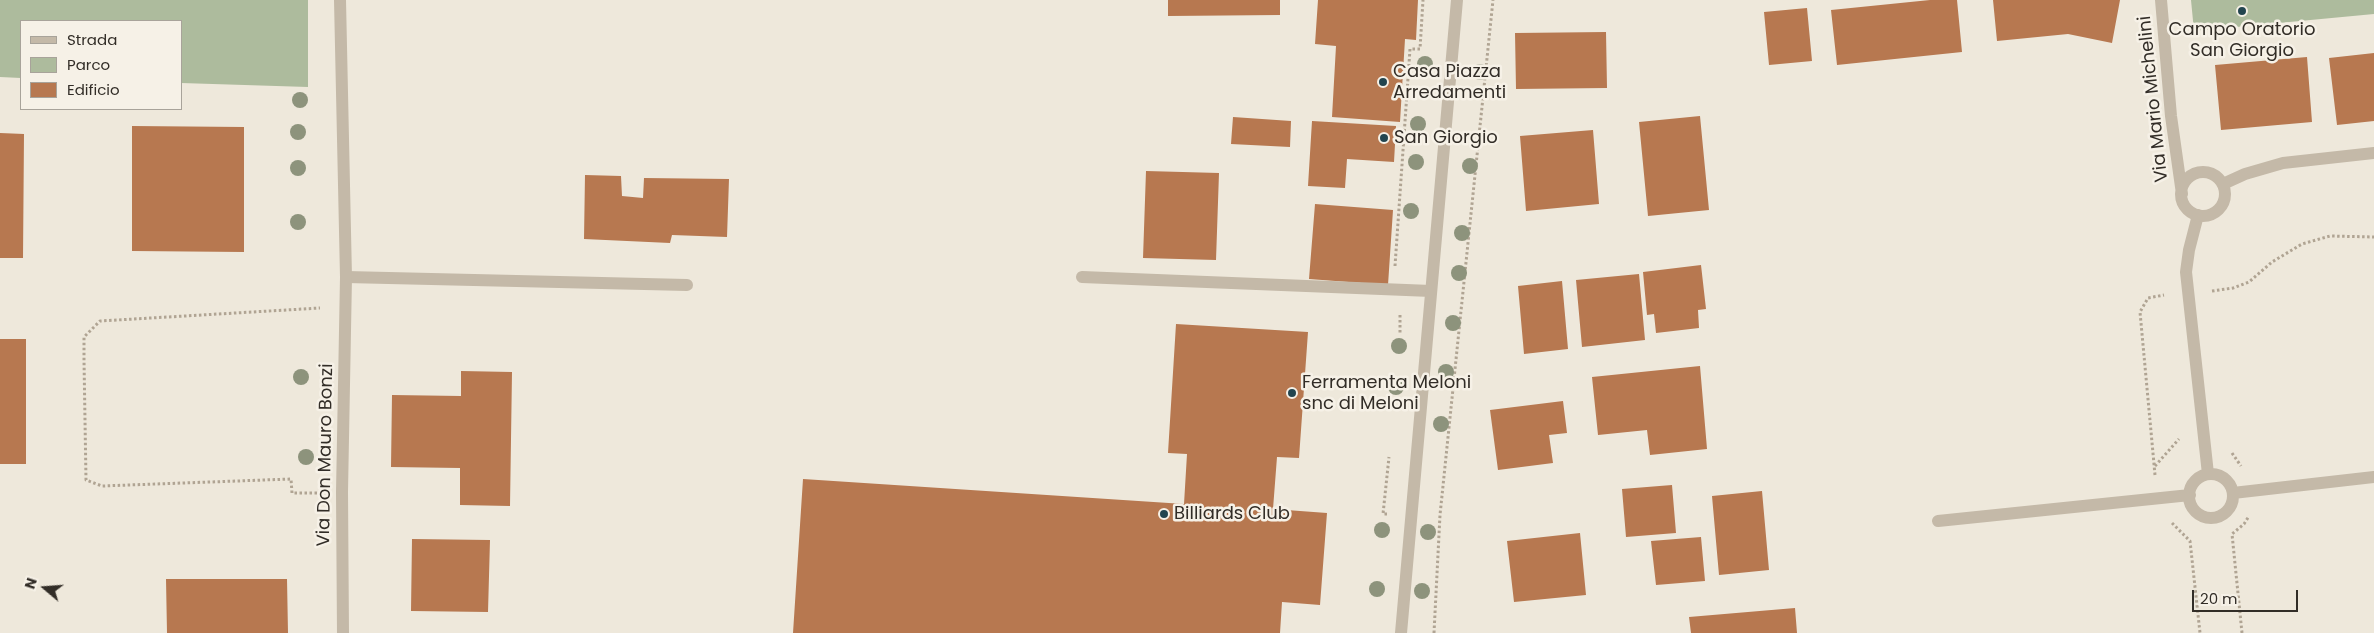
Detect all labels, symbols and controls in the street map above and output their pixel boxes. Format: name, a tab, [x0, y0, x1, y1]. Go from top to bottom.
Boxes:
marker: Campo Oratorio San Giorgio	[2236, 5, 2248, 17]
street label: Via Mario Michelini	[2135, 15, 2173, 183]
place label: Campo Oratorio San Giorgio	[2169, 19, 2315, 62]
legend	[20, 20, 182, 110]
text: Strada	[67, 29, 117, 50]
text: Parco	[67, 54, 110, 75]
place label: Casa Piazza Arredamenti	[1393, 61, 1506, 104]
marker: Casa Piazza Arredamenti	[1377, 76, 1389, 88]
text: Edificio	[67, 79, 120, 100]
place label: San Giorgio	[1394, 127, 1498, 149]
marker: San Giorgio	[1378, 132, 1390, 144]
street label: Via Don Mauro Bonzi	[314, 363, 338, 547]
place label: Ferramenta Meloni snc di Meloni	[1302, 372, 1471, 414]
marker: Ferramenta Meloni snc di Meloni	[1286, 387, 1298, 399]
place label: Billiards Club	[1174, 503, 1290, 525]
marker: Billiards Club	[1158, 508, 1170, 520]
north arrow	[20, 563, 70, 613]
text: N	[20, 575, 42, 591]
scale bar	[2194, 580, 2300, 612]
text: 20 m	[2200, 588, 2238, 609]

